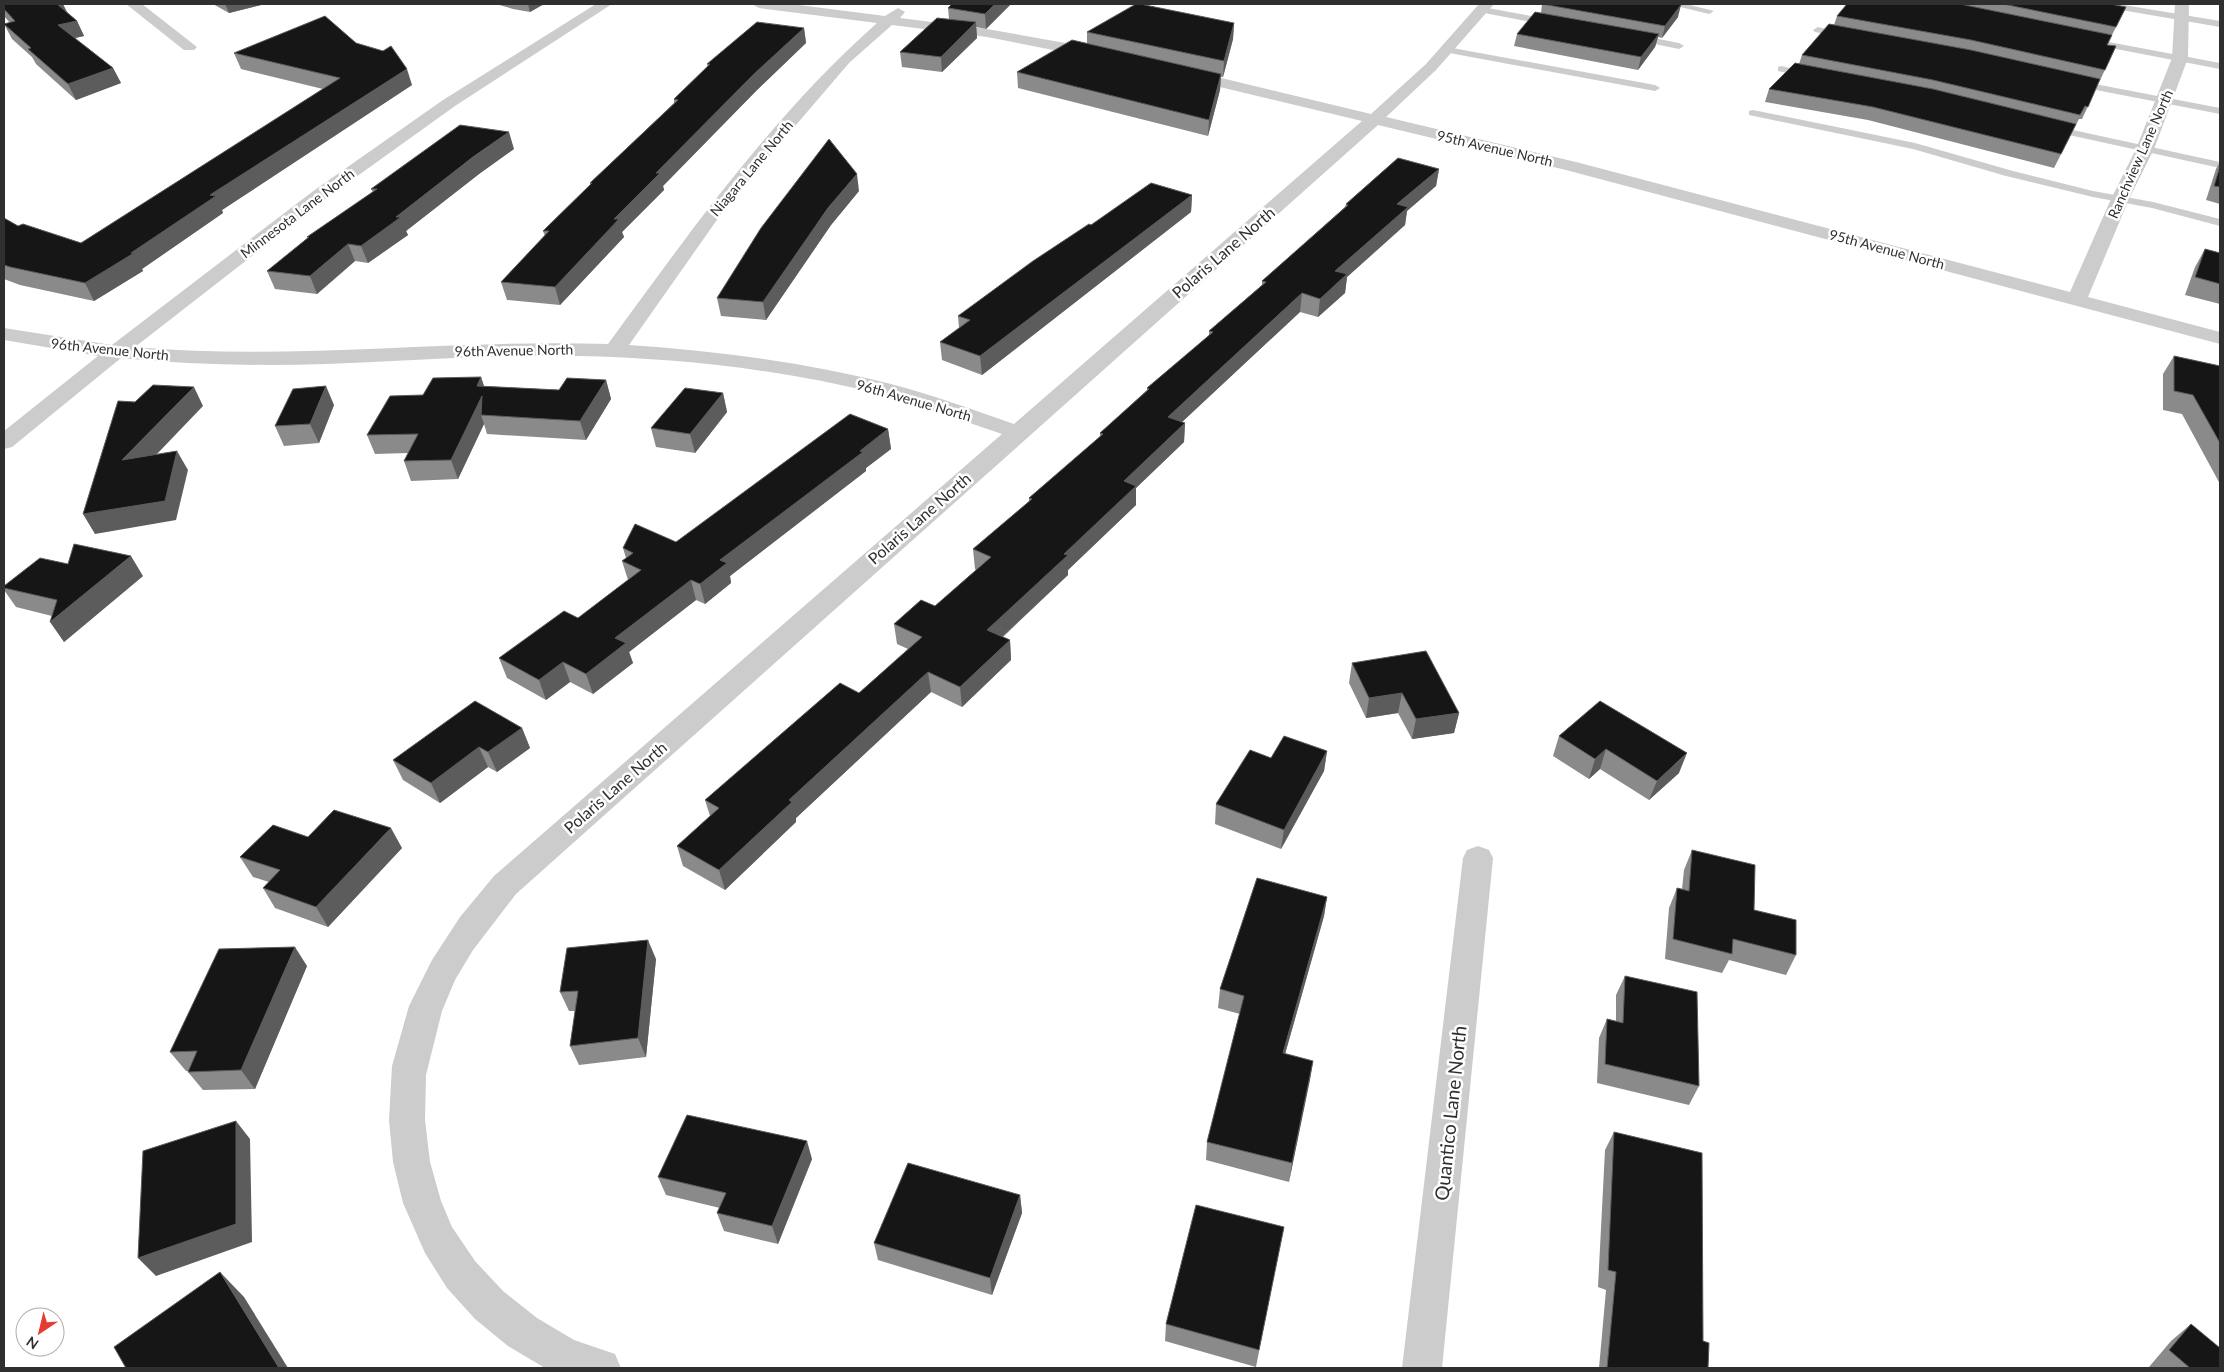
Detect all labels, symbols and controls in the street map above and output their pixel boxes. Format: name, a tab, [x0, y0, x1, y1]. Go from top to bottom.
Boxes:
street label: Ranchview Lane North	[2104, 87, 2176, 221]
street label: Niagara Lane North	[706, 117, 796, 219]
street label: 95th Avenue North	[1435, 126, 1555, 170]
street label: Minnesota Lane North	[237, 165, 357, 261]
street label: Polaris Lane North	[1168, 202, 1278, 302]
street label: 95th Avenue North	[1828, 225, 1946, 273]
street label: 96th Avenue North	[50, 334, 170, 364]
street label: 96th Avenue North	[455, 340, 573, 360]
street label: 96th Avenue North	[855, 376, 973, 424]
street label: Polaris Lane North	[864, 468, 974, 568]
street label: Polaris Lane North	[560, 737, 670, 837]
street label: Quantico Lane North	[1429, 1024, 1471, 1202]
north arrow	[15, 1307, 65, 1357]
text: N	[23, 1333, 42, 1353]

